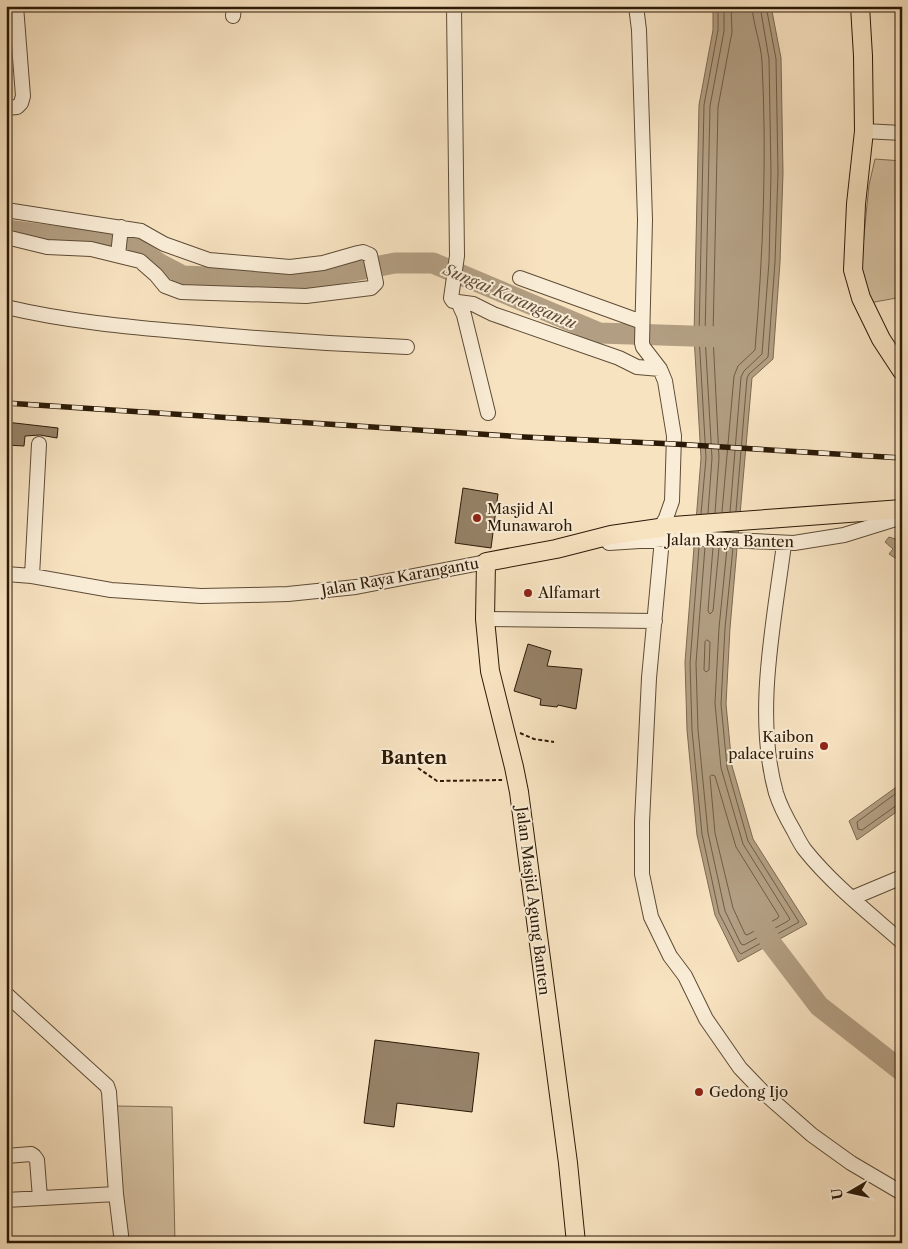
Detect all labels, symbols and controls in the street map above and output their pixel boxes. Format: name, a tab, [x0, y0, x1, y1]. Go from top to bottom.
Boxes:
water label: Sungai Karangantu	[440, 259, 580, 333]
place label: Masjid Al Munawaroh	[487, 499, 573, 535]
marker: Masjid Al Munawaroh	[471, 512, 483, 524]
street label: Jalan Raya Banten	[664, 530, 795, 551]
street label: Jalan Raya Karangantu	[318, 553, 480, 600]
place label: Alfamart	[537, 583, 601, 602]
marker: Alfamart	[522, 587, 534, 599]
place label: Kaibon palace ruins	[728, 727, 815, 763]
marker: Kaibon palace ruins	[818, 740, 830, 752]
district label: Banten	[381, 747, 448, 769]
street label: Jalan Masjid Agung Banten	[512, 804, 555, 997]
place label: Gedong Ijo	[709, 1082, 788, 1101]
marker: Gedong Ijo	[693, 1086, 705, 1098]
north arrow	[826, 1166, 876, 1216]
text: U	[827, 1186, 847, 1201]

